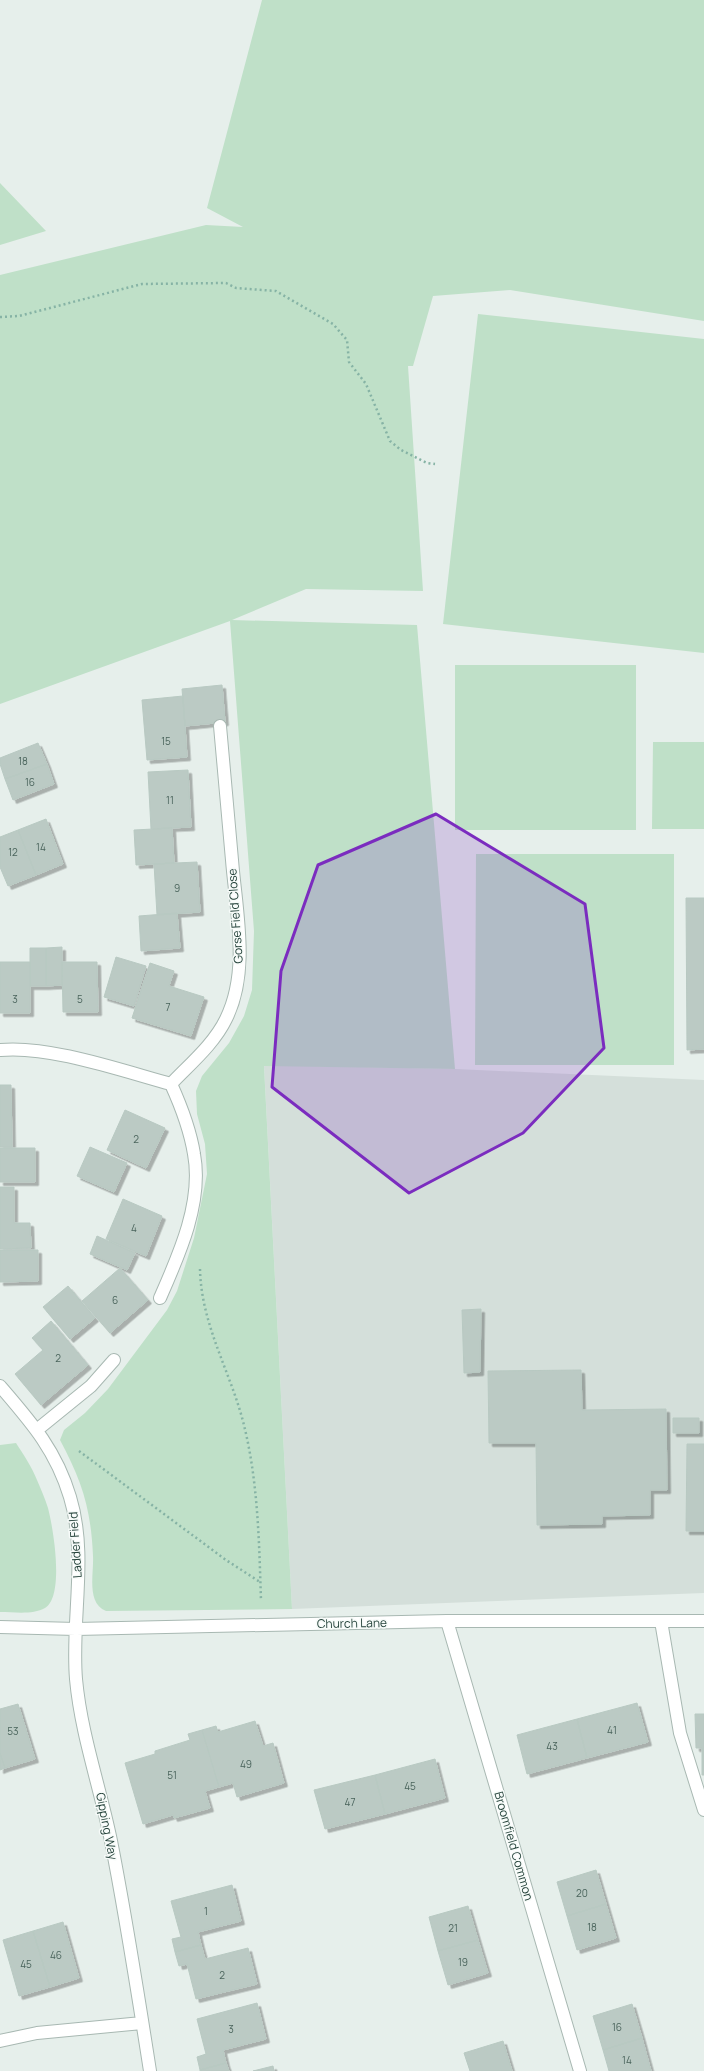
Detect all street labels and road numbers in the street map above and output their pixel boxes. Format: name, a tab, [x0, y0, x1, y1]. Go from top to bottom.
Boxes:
street label: Gorse Field Close	[223, 868, 247, 964]
street label: Ladder Field	[64, 1511, 86, 1579]
street label: Church Lane	[317, 1614, 387, 1632]
street label: Broomfield Common	[490, 1789, 538, 1903]
street label: Gipping Way	[92, 1791, 122, 1862]

